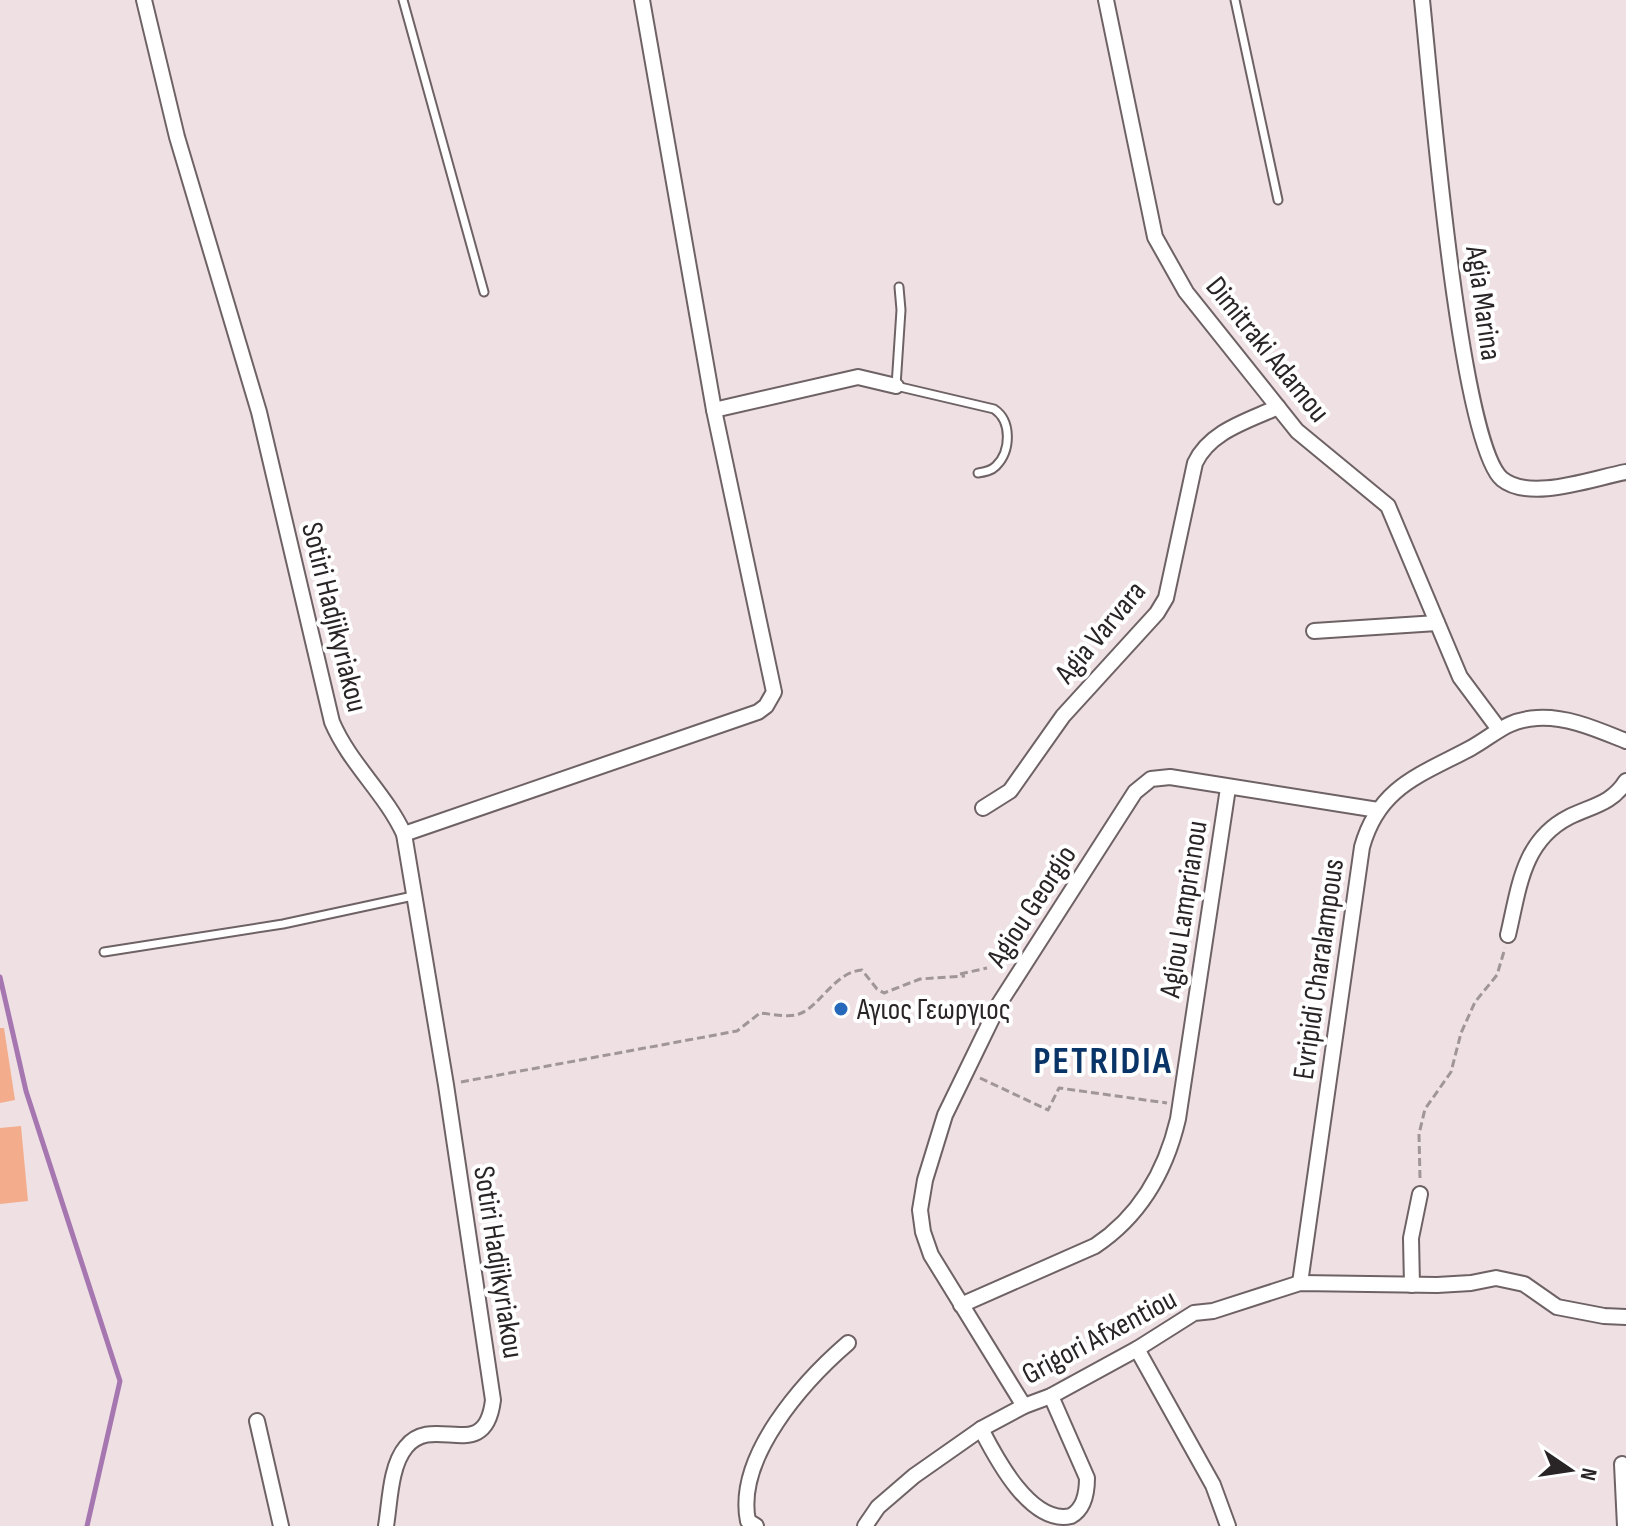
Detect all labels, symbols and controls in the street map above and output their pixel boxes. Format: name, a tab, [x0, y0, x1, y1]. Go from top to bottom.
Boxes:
street label: Agia Marina	[1457, 243, 1509, 363]
street label: Dimitraki Adamou	[1198, 270, 1337, 430]
street label: Sotiri Hadjikyriakou	[293, 519, 375, 716]
street label: Agia Varvara	[1047, 574, 1154, 692]
street label: Agiou Lamprianou	[1152, 818, 1216, 1001]
street label: Agiou Georgio	[979, 839, 1084, 975]
street label: Evripidi Charalampous	[1286, 857, 1352, 1082]
place label: Αγιος Γεωργιος	[856, 992, 1011, 1028]
marker: Αγιος Γεωργιος	[832, 1000, 850, 1018]
district label: PETRIDIA	[1033, 1039, 1173, 1084]
street label: Sotiri Hadjikyriakou	[465, 1164, 531, 1361]
street label: Grigori Afxentiou	[1016, 1281, 1183, 1393]
north arrow	[1530, 1430, 1610, 1510]
text: N	[1574, 1465, 1603, 1483]

